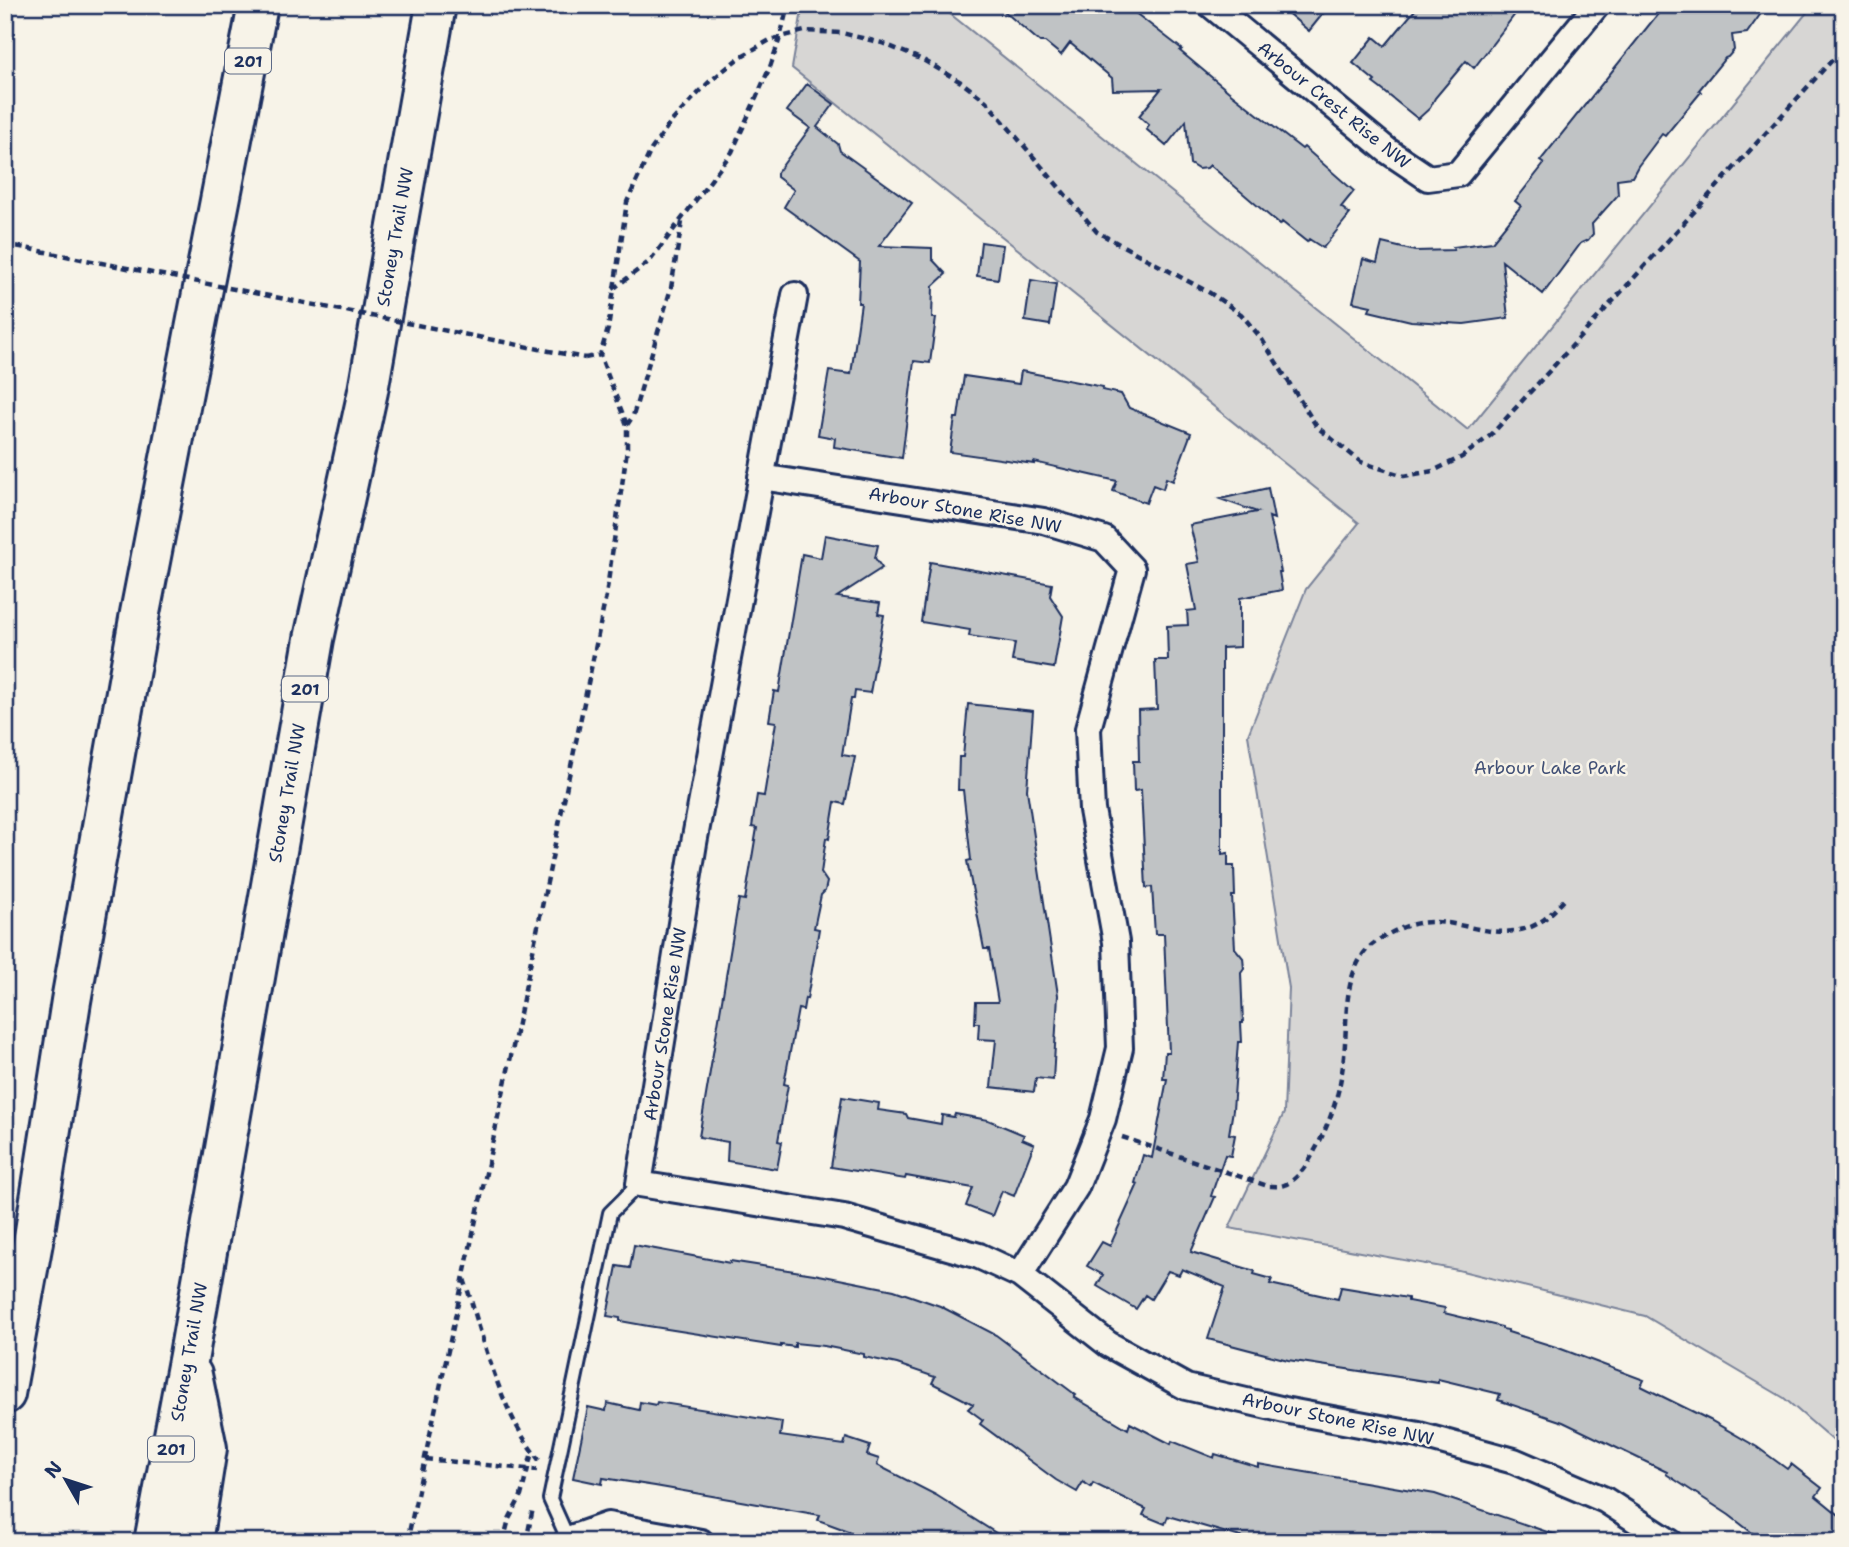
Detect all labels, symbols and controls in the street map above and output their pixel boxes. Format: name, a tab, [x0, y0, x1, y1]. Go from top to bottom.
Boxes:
street label: Arbour Crest Rise NW	[1252, 36, 1416, 174]
road number: 201	[225, 48, 271, 74]
street label: Stoney Trail NW	[371, 165, 419, 309]
street label: Arbour Stone Rise NW	[867, 481, 1063, 539]
road number: 201	[282, 676, 328, 702]
street label: Stoney Trail NW	[263, 721, 311, 865]
park label: Arbour Lake Park	[1474, 756, 1626, 780]
street label: Arbour Stone Rise NW	[638, 926, 692, 1122]
street label: Stoney Trail NW	[165, 1280, 213, 1424]
street label: Arbour Stone Rise NW	[1240, 1387, 1436, 1451]
road number: 201	[148, 1436, 194, 1462]
north arrow	[32, 1446, 102, 1516]
text: N	[39, 1456, 68, 1483]

